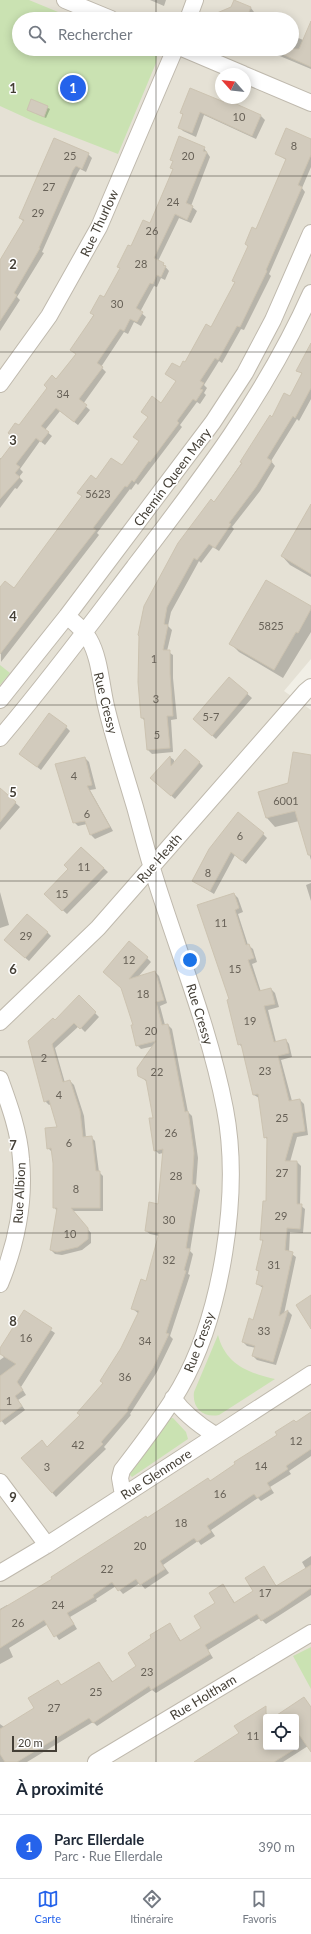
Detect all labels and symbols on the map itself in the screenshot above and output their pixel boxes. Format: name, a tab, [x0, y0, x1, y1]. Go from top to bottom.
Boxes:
north arrow	[215, 68, 251, 104]
pin: 1	[60, 73, 86, 103]
text: 1	[9, 80, 17, 96]
house number: 10	[233, 110, 246, 123]
house number: 8	[291, 139, 297, 152]
house number: 25	[64, 149, 76, 162]
house number: 20	[182, 149, 195, 162]
house number: 27	[43, 180, 55, 193]
street label: Rue Thurlow	[76, 187, 122, 259]
house number: 24	[167, 195, 180, 208]
house number: 29	[32, 206, 44, 219]
house number: 26	[146, 224, 158, 237]
text: 2	[9, 256, 17, 272]
house number: 28	[135, 257, 147, 270]
house number: 30	[111, 297, 124, 310]
house number: 34	[57, 387, 70, 400]
street label: Chemin Queen Mary	[130, 424, 214, 529]
text: 3	[9, 432, 17, 448]
house number: 5623	[85, 487, 111, 500]
text: 4	[9, 608, 17, 624]
house number: 5825	[258, 619, 284, 632]
house number: 1	[151, 652, 157, 665]
street label: Rue Cressy	[91, 670, 121, 736]
house number: 3	[153, 692, 159, 705]
house number: 5-7	[203, 710, 219, 723]
house number: 5	[154, 728, 160, 741]
house number: 4	[71, 769, 78, 782]
text: 5	[9, 784, 17, 800]
house number: 6001	[273, 794, 299, 807]
house number: 6	[84, 807, 90, 820]
house number: 6	[237, 829, 243, 842]
street label: Rue Heath	[133, 830, 185, 886]
house number: 11	[78, 860, 90, 873]
house number: 8	[205, 866, 211, 879]
house number: 15	[56, 887, 68, 900]
house number: 11	[215, 916, 227, 929]
house number: 29	[20, 929, 32, 942]
your location	[180, 950, 200, 970]
house number: 12	[123, 953, 135, 966]
text: 6	[9, 961, 17, 977]
house number: 15	[229, 962, 241, 975]
street label: Rue Cressy	[183, 981, 217, 1047]
house number: 18	[137, 987, 149, 1000]
house number: 19	[244, 1014, 256, 1027]
house number: 20	[145, 1024, 158, 1037]
house number: 2	[41, 1051, 47, 1064]
house number: 23	[259, 1064, 271, 1077]
house number: 22	[151, 1065, 163, 1078]
house number: 4	[56, 1088, 63, 1101]
house number: 25	[276, 1111, 288, 1124]
house number: 26	[165, 1126, 177, 1139]
house number: 6	[66, 1136, 72, 1149]
text: 7	[9, 1137, 17, 1153]
street label: Rue Albion	[9, 1162, 29, 1224]
house number: 27	[276, 1166, 288, 1179]
house number: 28	[170, 1169, 182, 1182]
house number: 8	[73, 1182, 79, 1195]
house number: 29	[275, 1209, 287, 1222]
house number: 30	[163, 1213, 176, 1226]
house number: 10	[64, 1227, 77, 1240]
house number: 32	[163, 1253, 175, 1266]
house number: 31	[268, 1258, 280, 1271]
street label: Rue Cressy	[180, 1309, 218, 1374]
text: 8	[9, 1313, 17, 1329]
house number: 33	[258, 1324, 270, 1337]
house number: 16	[20, 1331, 32, 1344]
house number: 34	[139, 1334, 152, 1347]
house number: 36	[119, 1370, 131, 1383]
house number: 1	[6, 1394, 12, 1407]
house number: 12	[290, 1434, 302, 1447]
house number: 42	[72, 1438, 84, 1451]
street label: Rue Glenmore	[118, 1445, 195, 1503]
house number: 14	[255, 1459, 268, 1472]
house number: 3	[44, 1460, 50, 1473]
house number: 16	[214, 1487, 226, 1500]
text: 9	[9, 1489, 17, 1505]
house number: 18	[175, 1516, 187, 1529]
house number: 20	[134, 1539, 147, 1552]
house number: 22	[101, 1562, 113, 1575]
house number: 17	[259, 1586, 271, 1599]
house number: 24	[52, 1598, 65, 1611]
house number: 26	[12, 1616, 24, 1629]
house number: 23	[141, 1665, 153, 1678]
street label: Rue Holtham	[167, 1671, 239, 1723]
house number: 25	[90, 1685, 102, 1698]
house number: 27	[48, 1701, 60, 1714]
house number: 11	[247, 1729, 259, 1742]
scale bar	[12, 1734, 57, 1753]

